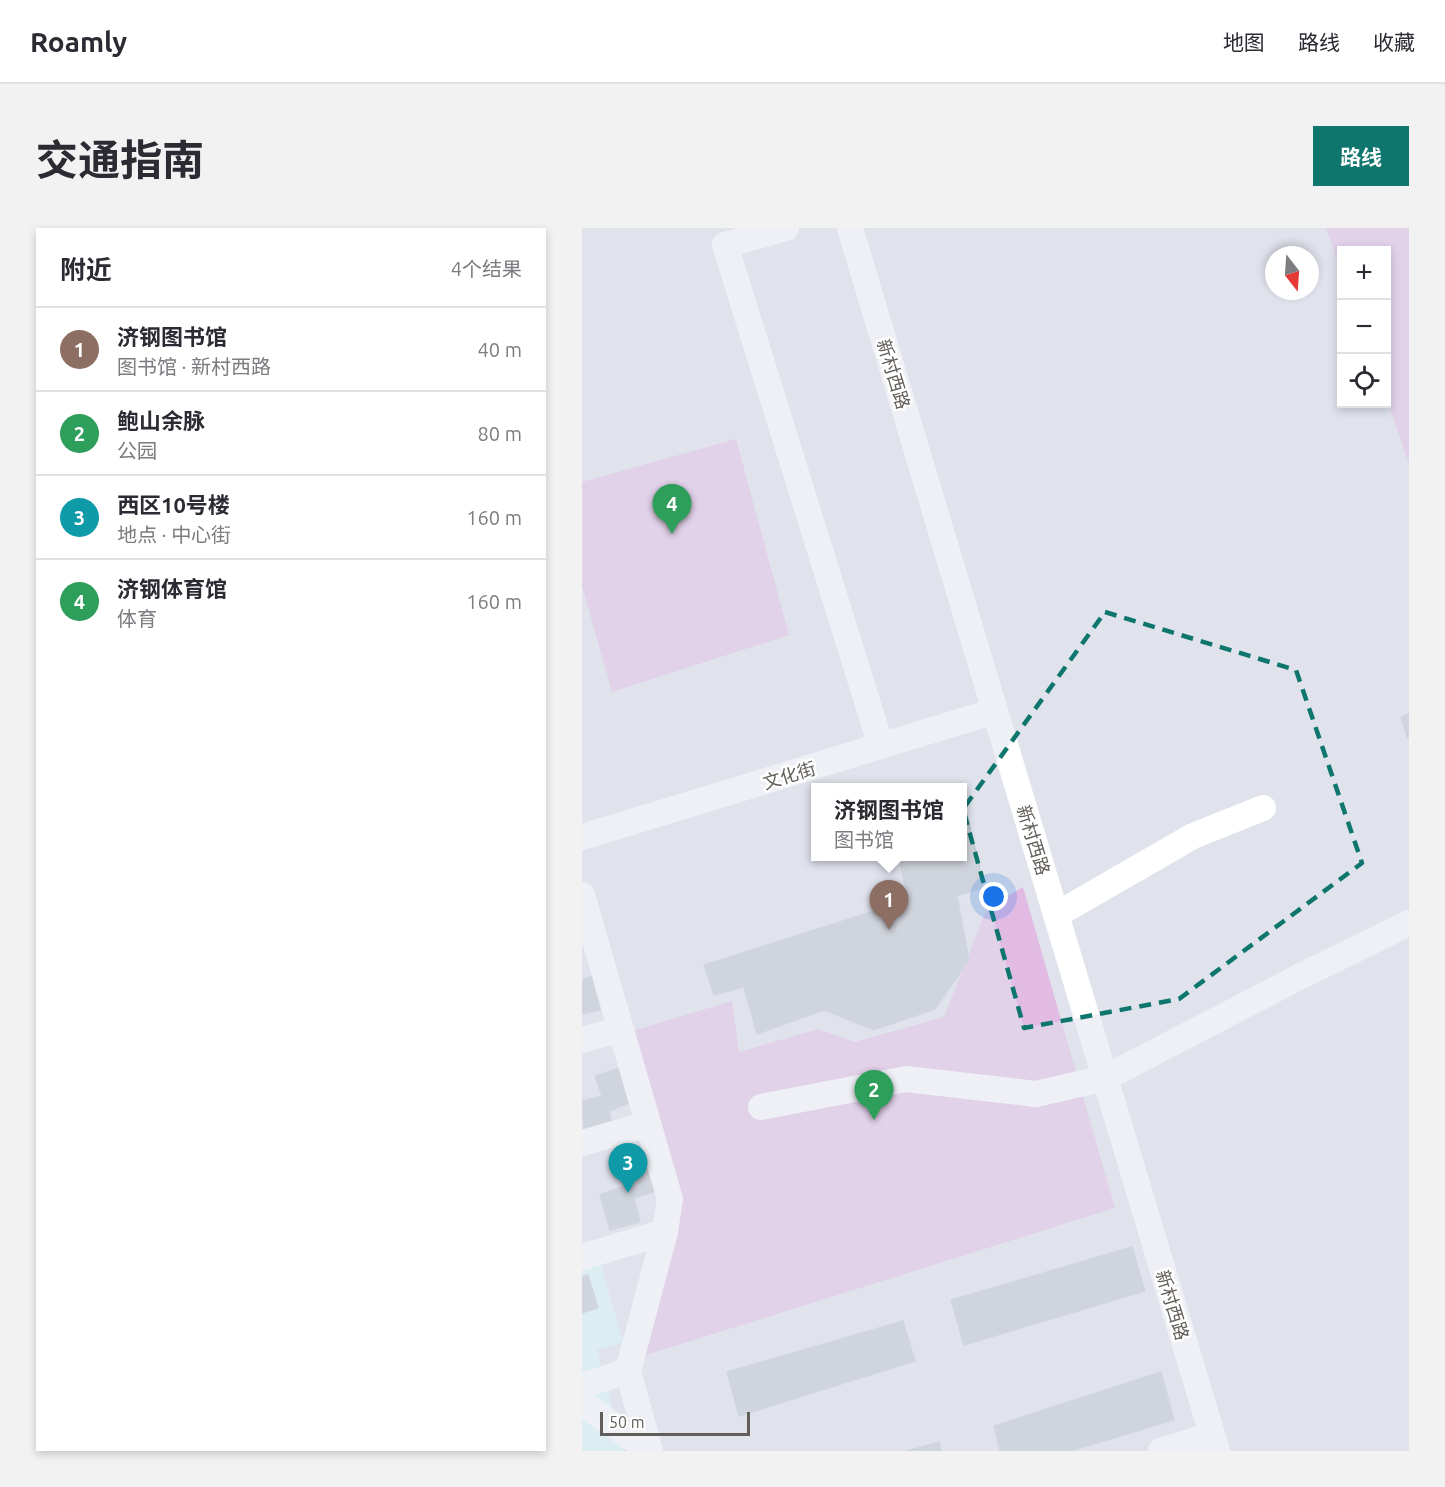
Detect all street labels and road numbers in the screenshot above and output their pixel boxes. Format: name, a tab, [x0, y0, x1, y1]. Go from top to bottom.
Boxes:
street label: 新村西路	[874, 337, 914, 411]
street label: 文化街	[760, 758, 818, 792]
street label: 新村西路	[1014, 803, 1054, 877]
street label: 新村西路	[1153, 1268, 1193, 1342]

